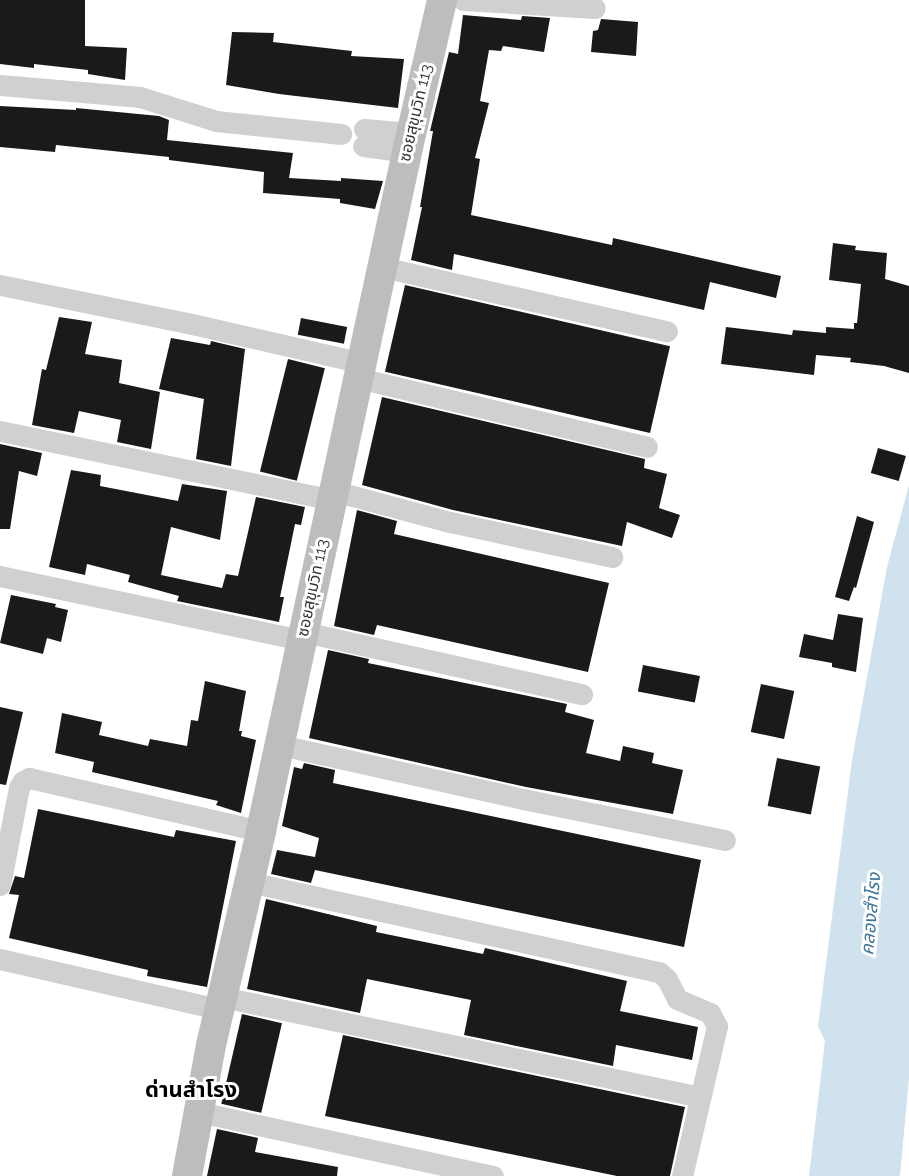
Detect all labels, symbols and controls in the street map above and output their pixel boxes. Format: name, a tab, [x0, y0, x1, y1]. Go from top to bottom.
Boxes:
street label: ซอยสุขุมวิท 113	[395, 62, 437, 164]
street label: ซอยสุขุมวิท 113	[293, 537, 333, 639]
water label: คลองสำโรง	[857, 872, 885, 956]
district label: ด่านสำโรง	[145, 1077, 237, 1103]

